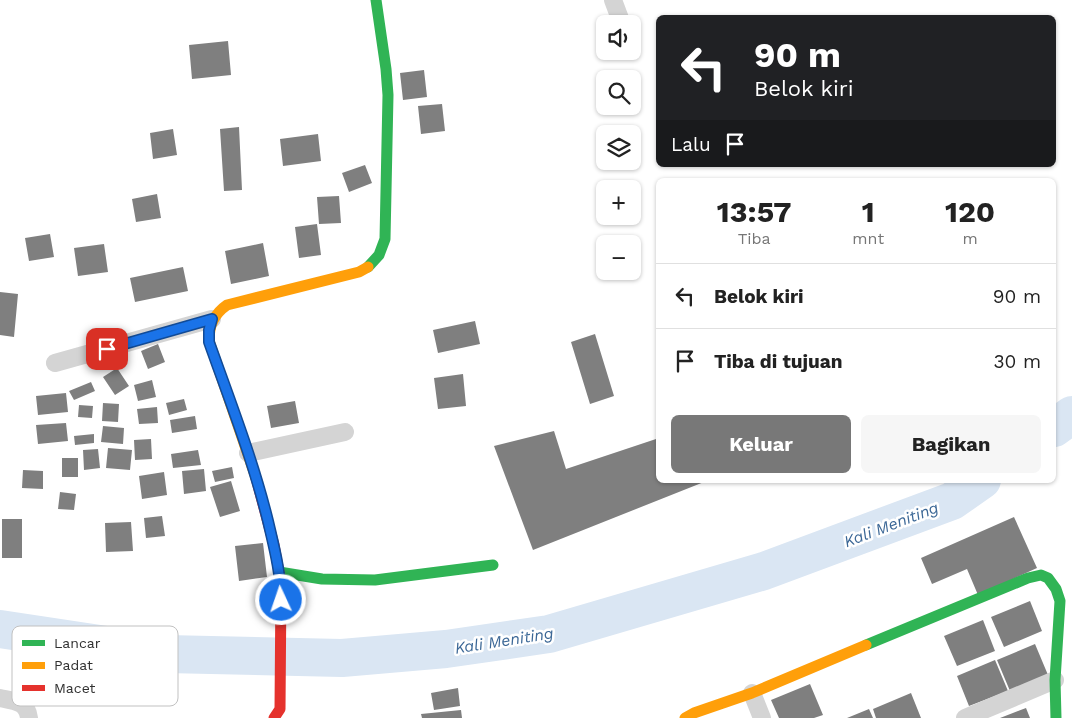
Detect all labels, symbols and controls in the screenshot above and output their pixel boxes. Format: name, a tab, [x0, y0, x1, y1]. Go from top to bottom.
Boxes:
map controls	[596, 15, 641, 280]
button: sound	[596, 15, 641, 60]
text: 90 m	[754, 34, 841, 76]
icon: left	[671, 35, 736, 100]
button: search	[596, 70, 641, 115]
text: Belok kiri	[754, 76, 854, 101]
button: layers	[596, 125, 641, 170]
icon: arrive	[721, 130, 749, 158]
text: Lalu	[671, 133, 711, 156]
button: +	[596, 180, 641, 225]
text: 13:57	[717, 194, 791, 229]
text: 1	[862, 194, 875, 229]
text: 120	[945, 194, 995, 229]
text: Tiba	[738, 229, 771, 248]
text: mnt	[852, 229, 884, 248]
text: m	[962, 229, 978, 248]
button: −	[596, 235, 641, 280]
icon: left	[671, 282, 699, 310]
text: Belok kiri	[714, 285, 804, 308]
text: 90 m	[993, 285, 1041, 308]
pin	[86, 328, 128, 370]
icon: arrive	[93, 335, 121, 363]
icon: arrive	[671, 347, 699, 375]
text: Tiba di tujuan	[714, 350, 843, 373]
text: 30 m	[994, 350, 1041, 373]
button: Keluar	[671, 415, 851, 473]
button: Bagikan	[861, 415, 1041, 473]
water label: Kali Meniting	[841, 498, 941, 551]
position arrow	[254, 573, 306, 625]
water label: Kali Meniting	[453, 623, 555, 658]
legend	[12, 626, 178, 706]
text: Lancar	[54, 635, 101, 651]
text: Padat	[54, 657, 93, 673]
text: Macet	[54, 680, 96, 696]

